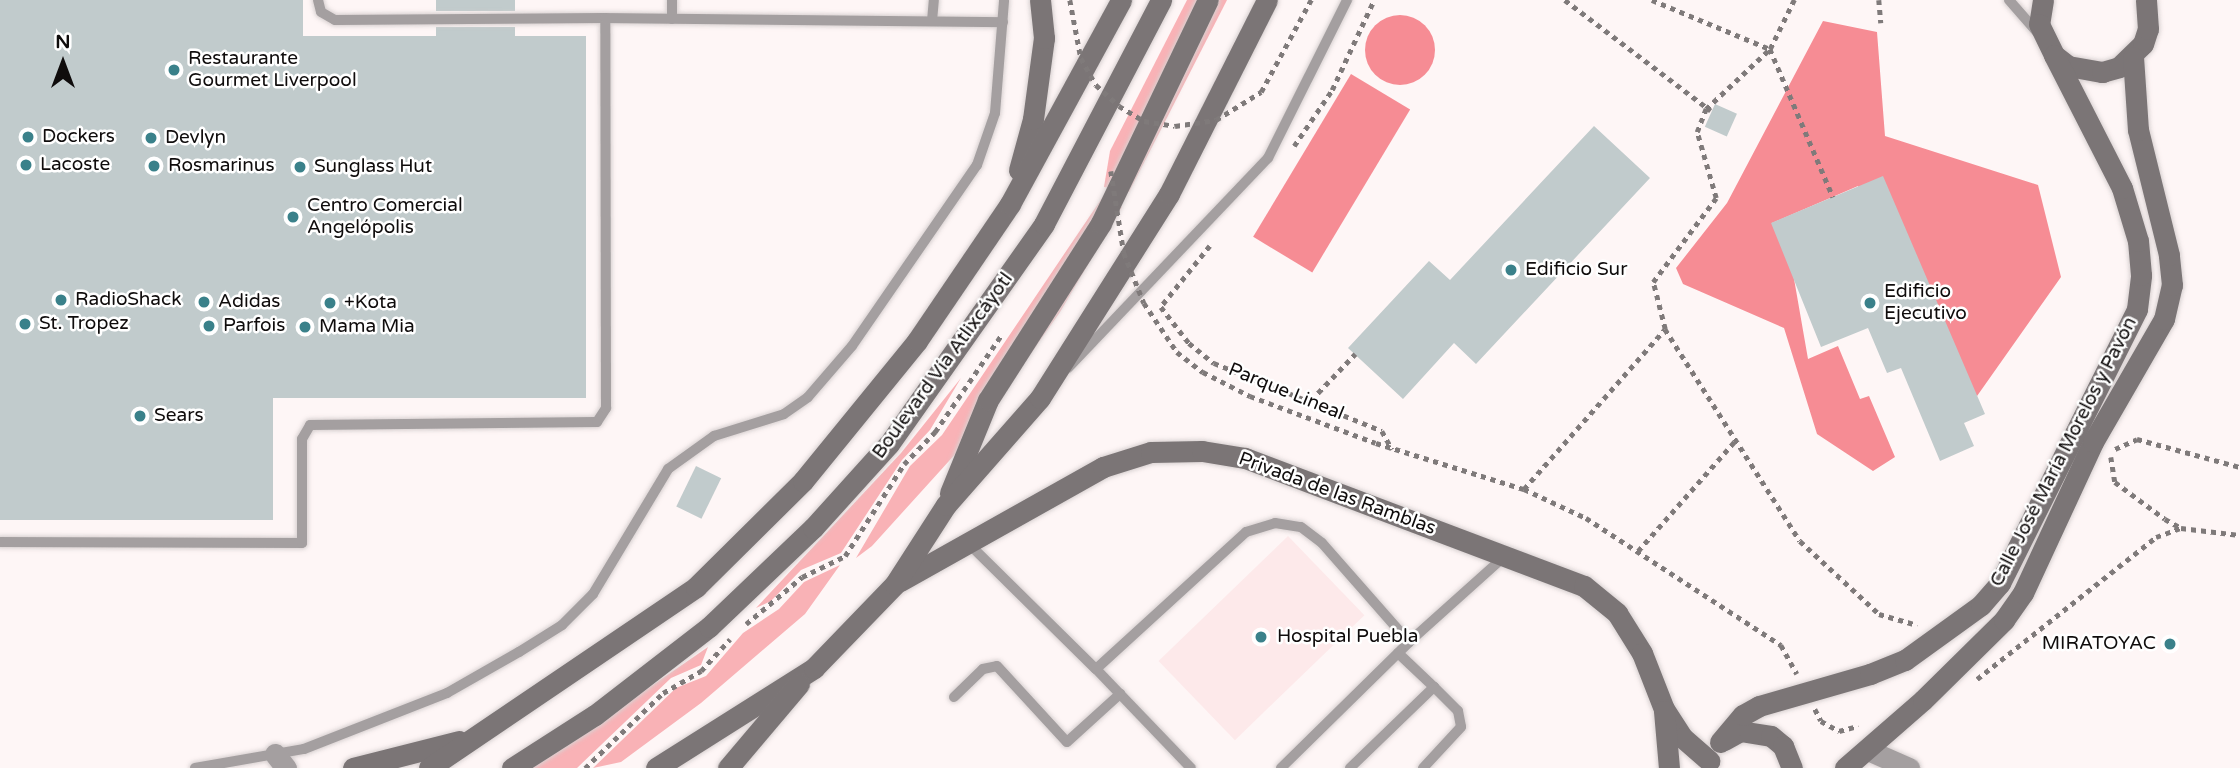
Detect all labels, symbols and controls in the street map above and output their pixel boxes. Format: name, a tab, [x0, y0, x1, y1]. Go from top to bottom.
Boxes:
north arrow	[28, 28, 98, 98]
text: N	[55, 31, 71, 53]
place label: Restaurante Gourmet Liverpool	[188, 48, 357, 92]
marker: Restaurante Gourmet Liverpool	[166, 62, 182, 78]
place label: Dockers	[42, 126, 115, 148]
place label: Devlyn	[165, 127, 226, 149]
marker: Dockers	[20, 129, 36, 145]
marker: Devlyn	[143, 130, 159, 146]
place label: Lacoste	[40, 154, 110, 176]
place label: Rosmarinus	[168, 155, 275, 177]
place label: Sunglass Hut	[314, 156, 432, 178]
marker: Lacoste	[18, 157, 34, 173]
marker: Rosmarinus	[146, 158, 162, 174]
marker: Sunglass Hut	[292, 159, 308, 175]
place label: Centro Comercial Angelópolis	[307, 195, 463, 239]
marker: Centro Comercial Angelópolis	[285, 209, 301, 225]
place label: Edificio Sur	[1525, 259, 1627, 281]
marker: Edificio Sur	[1503, 262, 1519, 278]
street label: Boulevard Vía Atlixcáyotl	[868, 269, 1018, 463]
place label: Edificio Ejecutivo	[1884, 281, 1967, 325]
place label: RadioShack	[75, 289, 181, 311]
place label: Adidas	[218, 291, 280, 313]
marker: RadioShack	[53, 292, 69, 308]
place label: +Kota	[344, 292, 397, 314]
marker: Adidas	[196, 294, 212, 310]
marker: +Kota	[322, 295, 338, 311]
marker: Edificio Ejecutivo	[1862, 295, 1878, 311]
place label: St. Tropez	[39, 313, 129, 335]
street label: Calle José María Morelos y Pavón	[1986, 313, 2142, 591]
place label: Parfois	[223, 315, 285, 337]
marker: St. Tropez	[17, 316, 33, 332]
place label: Mama Mia	[319, 316, 415, 338]
marker: Parfois	[201, 318, 217, 334]
marker: Mama Mia	[297, 319, 313, 335]
street label: Parque Lineal	[1225, 358, 1347, 426]
place label: Sears	[154, 405, 204, 427]
marker: Sears	[132, 408, 148, 424]
street label: Privada de las Ramblas	[1235, 448, 1439, 540]
place label: Hospital Puebla	[1277, 626, 1418, 648]
marker: Hospital Puebla	[1251, 627, 1271, 647]
place label: MIRATOYAC	[2042, 633, 2156, 655]
marker: MIRATOYAC	[2162, 636, 2178, 652]

